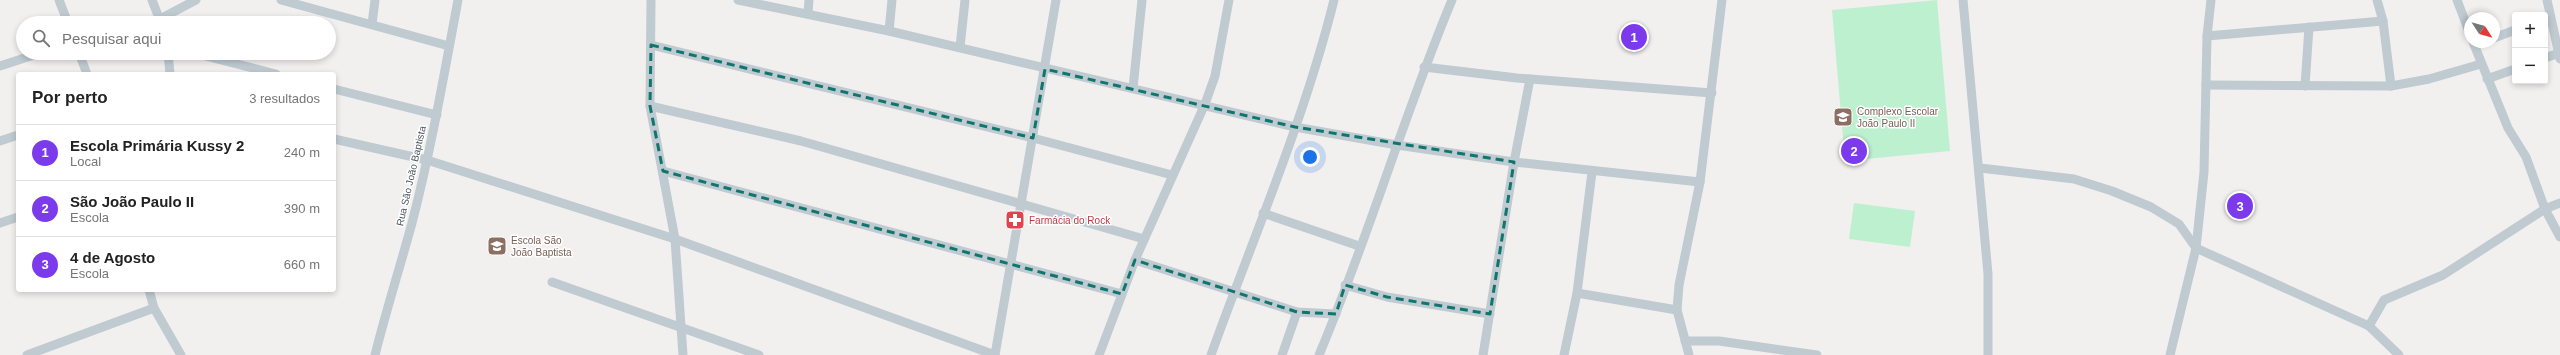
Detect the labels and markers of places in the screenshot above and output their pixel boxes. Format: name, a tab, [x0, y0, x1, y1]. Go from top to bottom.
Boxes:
pin: 1	[1621, 22, 1647, 52]
school or university icon: Complexo Escolar João Paulo II	[1832, 106, 1854, 128]
place label: Complexo Escolar João Paulo II	[1857, 106, 1939, 129]
pin: 2	[1841, 136, 1867, 166]
pin: 3	[2227, 191, 2253, 221]
pharmacy icon: Farmácia do Rock	[1004, 209, 1026, 231]
place label: Farmácia do Rock	[1029, 215, 1111, 226]
school or university icon: Escola São João Baptista	[486, 235, 508, 257]
place label: Escola São João Baptista	[511, 235, 572, 258]

